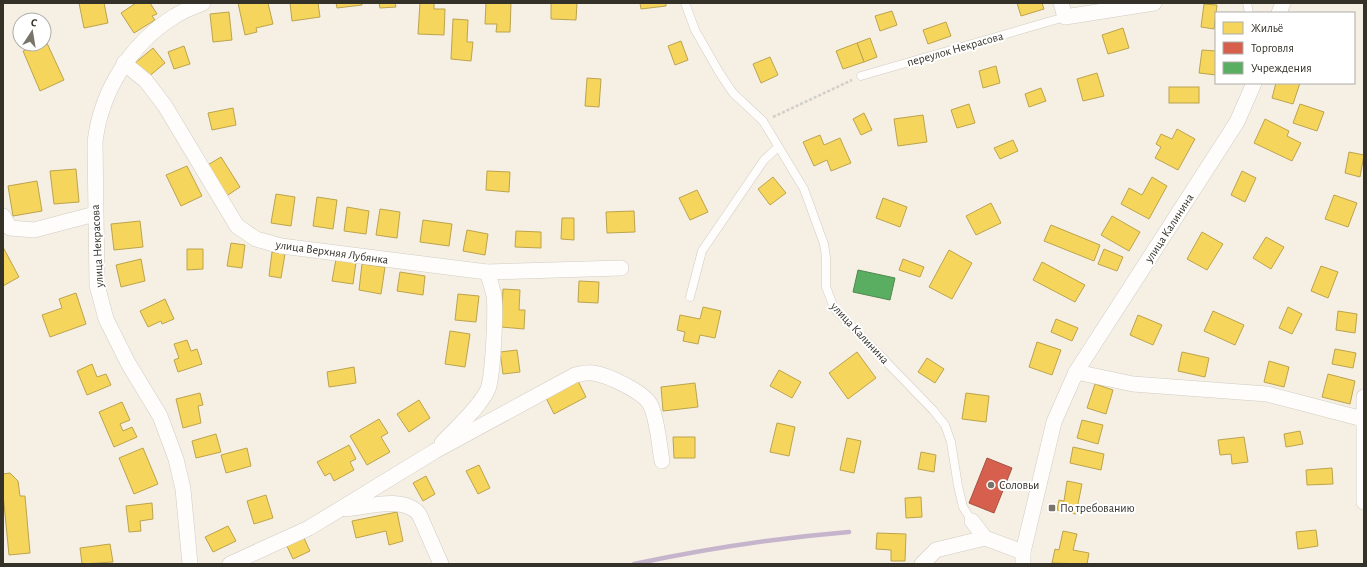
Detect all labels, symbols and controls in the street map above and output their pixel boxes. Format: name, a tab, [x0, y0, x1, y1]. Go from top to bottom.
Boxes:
north arrow	[12, 12, 52, 52]
legend	[1215, 12, 1355, 84]
text: С	[30, 17, 38, 29]
text: Жильё	[1251, 22, 1283, 34]
street label: переулок Некрасова	[906, 29, 1005, 69]
text: Торговля	[1251, 42, 1294, 54]
text: Учреждения	[1251, 62, 1312, 74]
street label: улица Калинина	[1142, 191, 1197, 266]
street label: улица Некрасова	[89, 204, 106, 289]
street label: улица Верхняя Лубянка	[274, 238, 389, 267]
street label: улица Калинина	[827, 299, 892, 367]
place label: Соловьи	[999, 479, 1039, 491]
marker: Соловьи	[986, 480, 996, 490]
place label: По требованию	[1060, 502, 1135, 514]
marker: По требованию	[1047, 503, 1057, 513]

